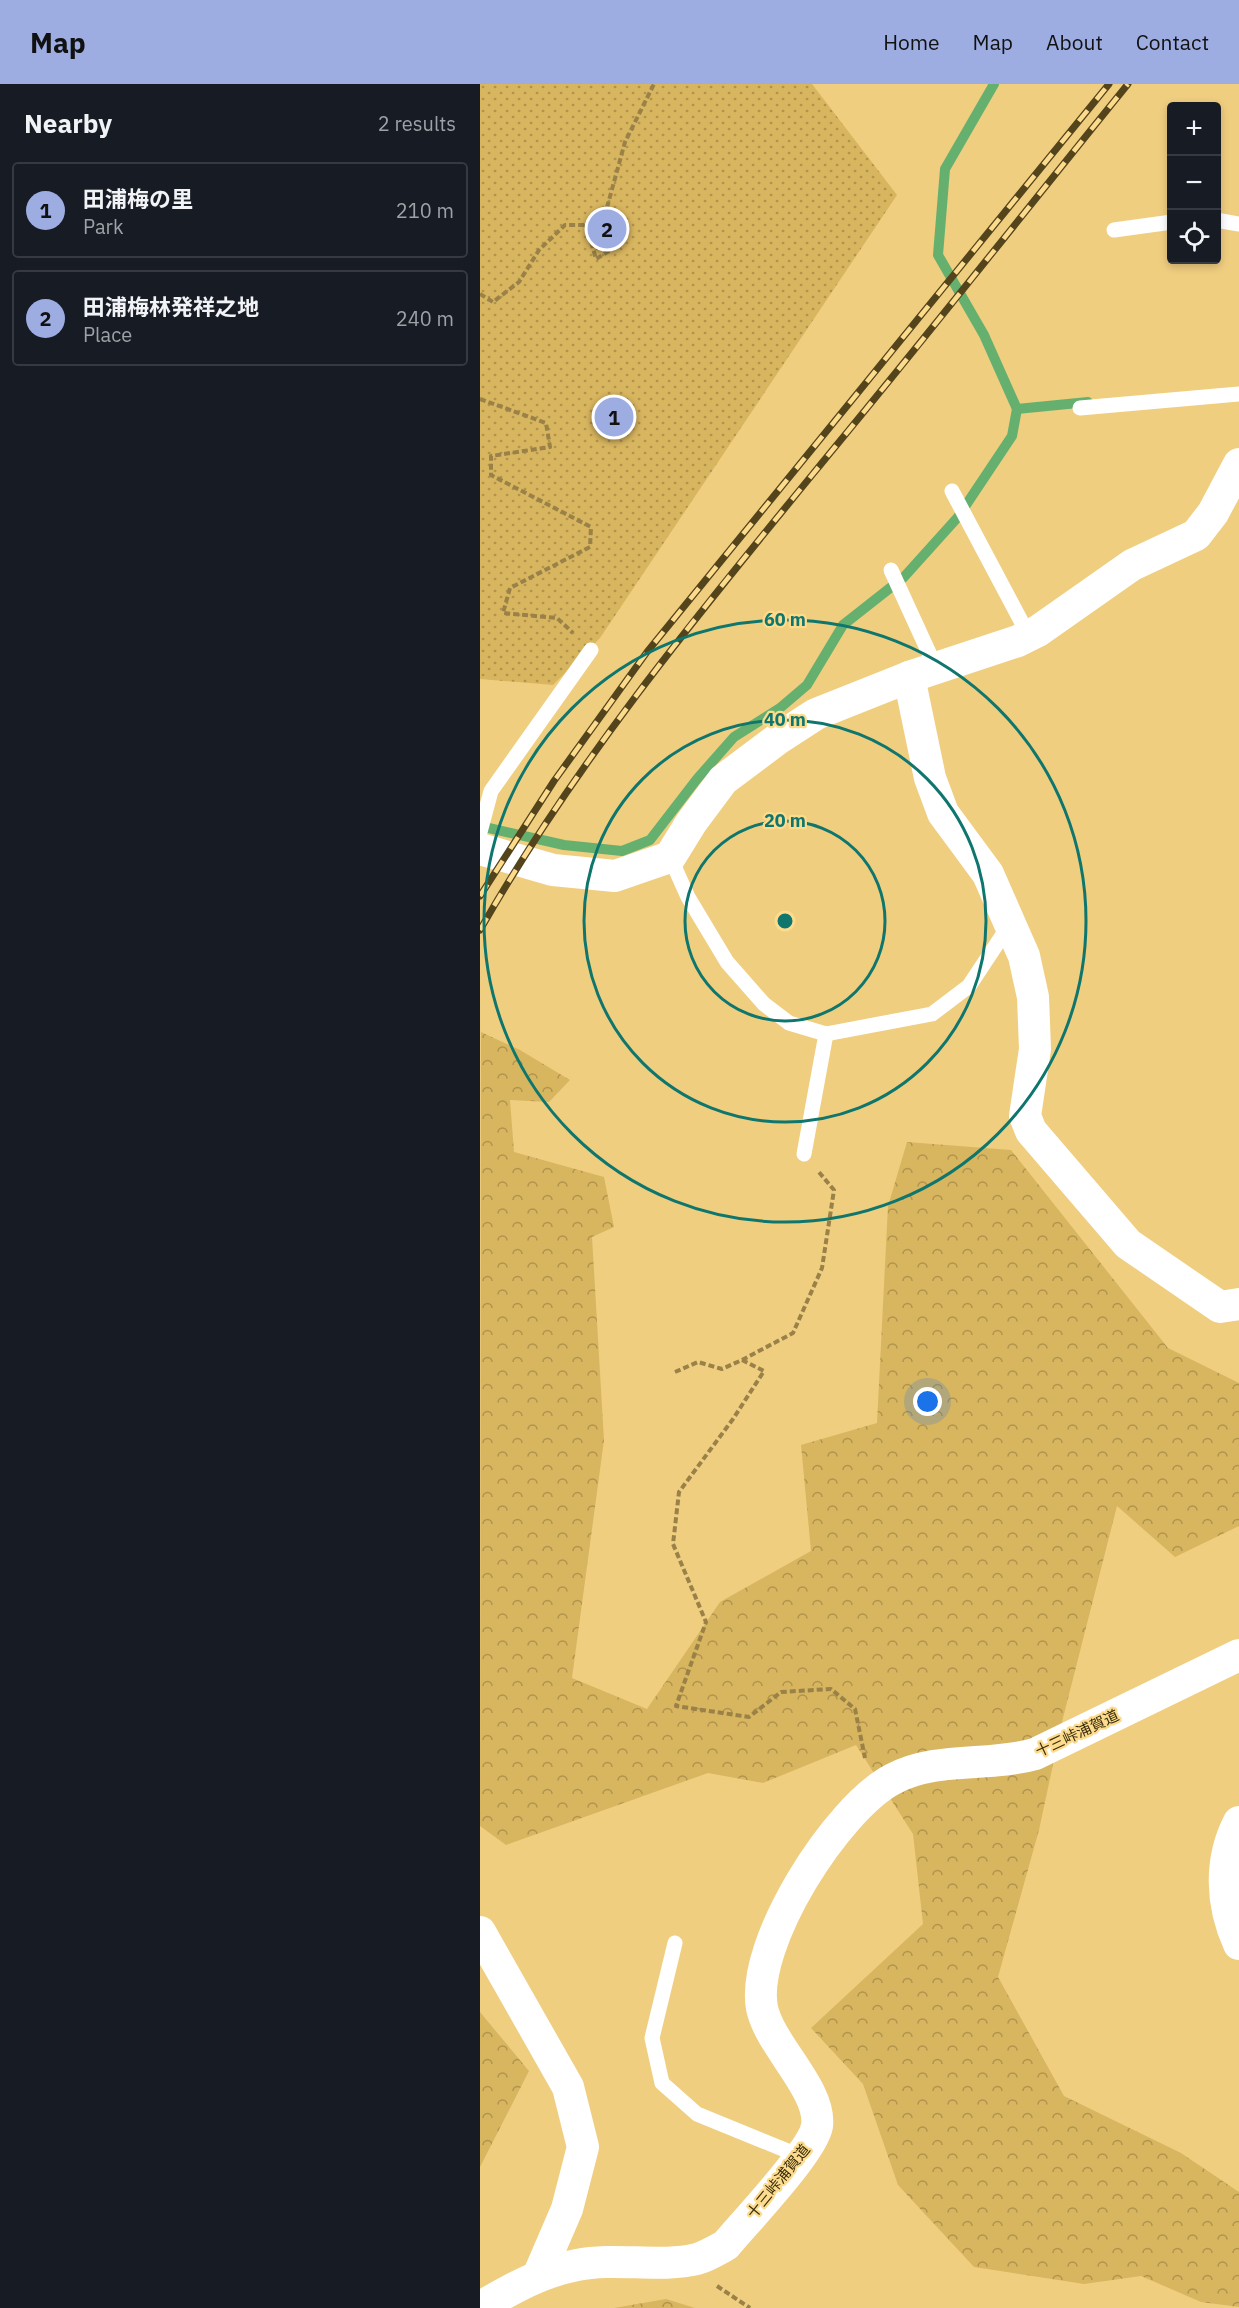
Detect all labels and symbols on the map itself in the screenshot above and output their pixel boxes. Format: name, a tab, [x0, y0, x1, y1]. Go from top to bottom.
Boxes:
pin: 2	[588, 206, 626, 252]
pin: 1	[594, 394, 634, 440]
text: 60 m	[764, 608, 806, 631]
text: 40 m	[764, 708, 806, 731]
text: 20 m	[764, 809, 806, 832]
centre of rings	[775, 911, 795, 931]
your location	[913, 1387, 942, 1416]
street label: 十三峠浦賀道	[1032, 1705, 1122, 1761]
street label: 十三峠浦賀道	[742, 2140, 814, 2222]

